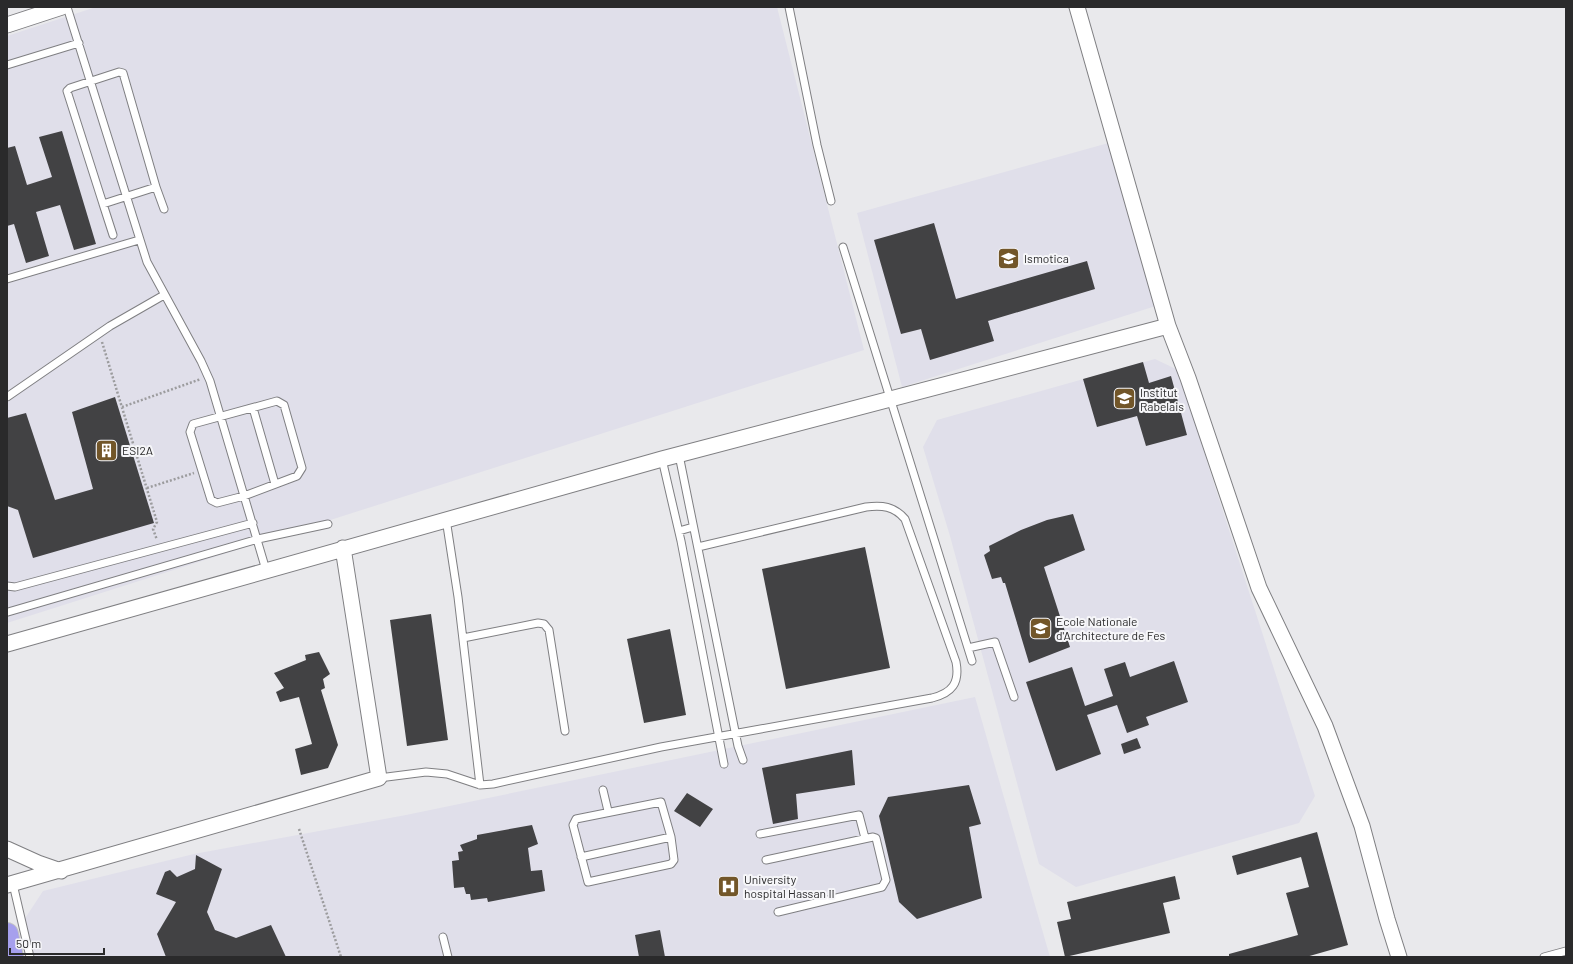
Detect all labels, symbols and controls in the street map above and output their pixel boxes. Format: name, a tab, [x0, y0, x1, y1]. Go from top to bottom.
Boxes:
school or university icon: Ismotica	[995, 245, 1021, 271]
place label: Ismotica	[1024, 251, 1069, 265]
place label: Institut Rabelais	[1140, 385, 1184, 413]
school or university icon: Institut Rabelais	[1112, 386, 1138, 412]
building icon: ESI2A	[94, 437, 120, 463]
place label: ESI2A	[122, 443, 153, 457]
place label: Ecole Nationale d'Architecture de Fes	[1056, 614, 1165, 642]
school or university icon: Ecole Nationale d'Architecture de Fes	[1028, 615, 1054, 641]
place label: University hospital Hassan II	[744, 872, 835, 900]
hospital icon: University hospital Hassan II	[715, 873, 741, 899]
scale bar	[10, 930, 104, 956]
text: 50 m	[16, 936, 41, 950]

